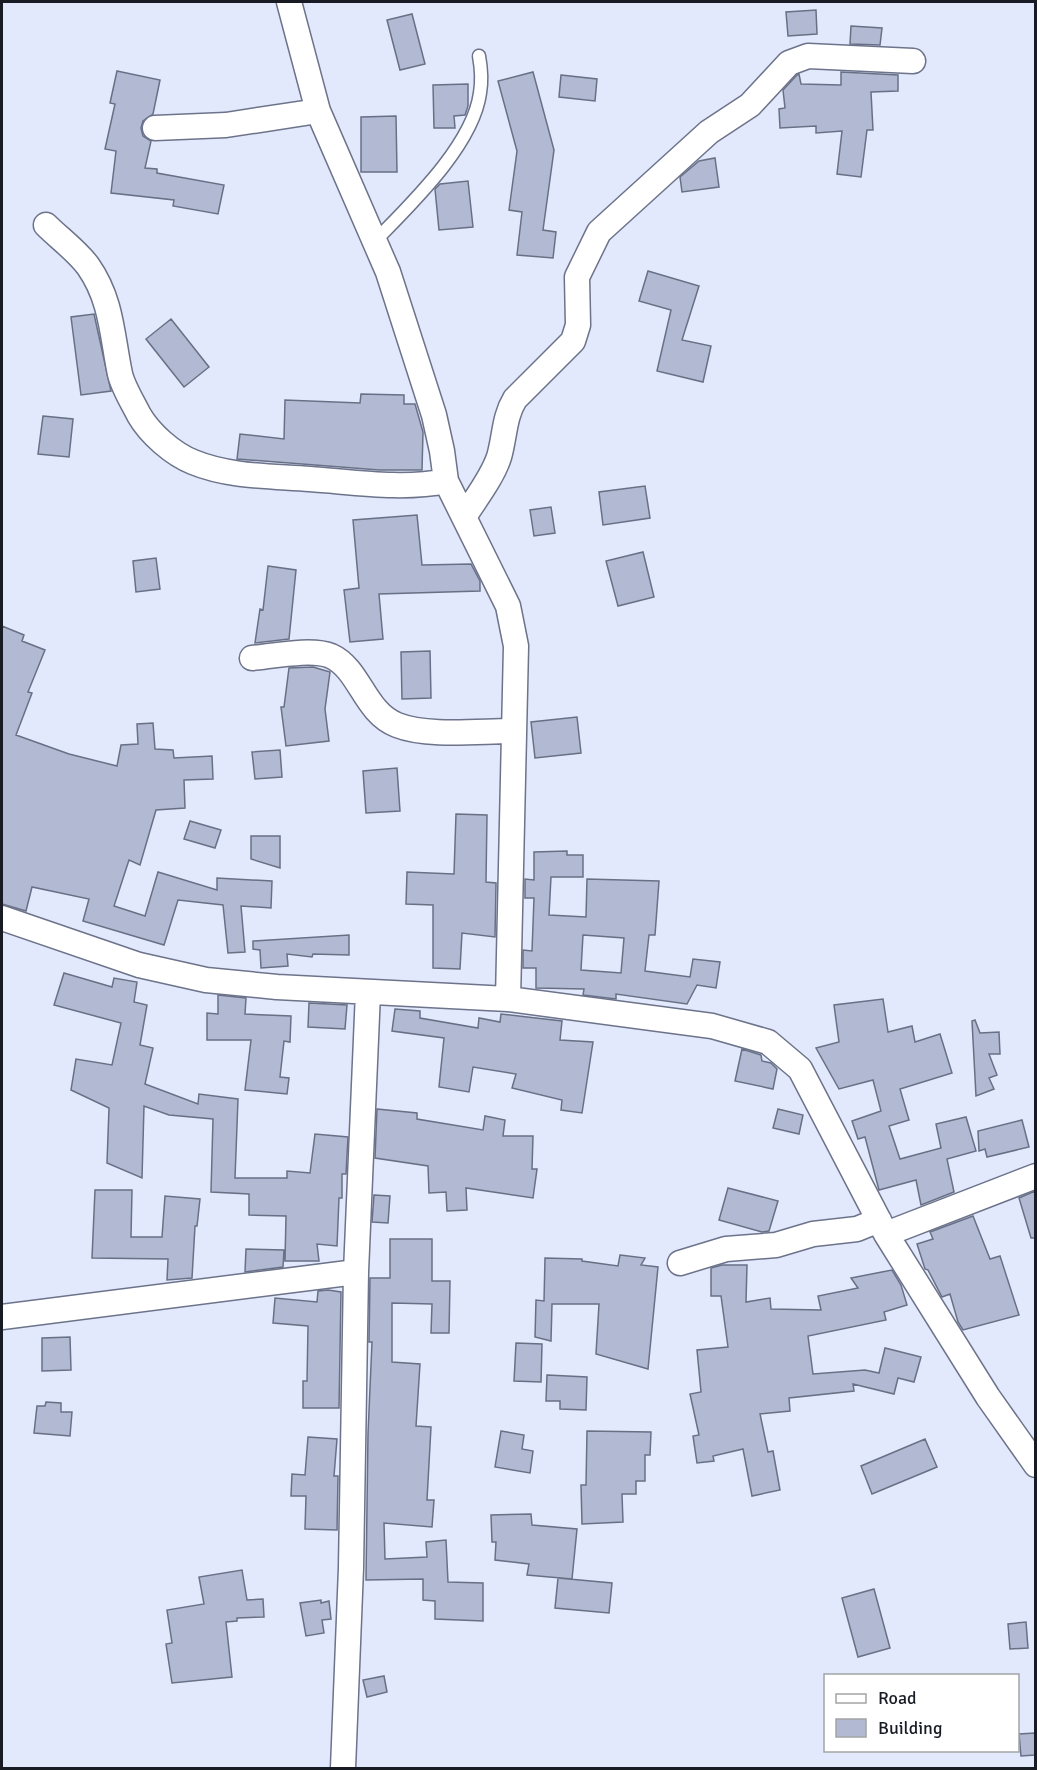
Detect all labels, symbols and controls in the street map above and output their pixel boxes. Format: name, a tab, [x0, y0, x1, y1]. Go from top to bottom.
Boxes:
legend	[824, 1674, 1019, 1752]
text: Road	[878, 1687, 917, 1709]
text: Building	[878, 1717, 942, 1739]

